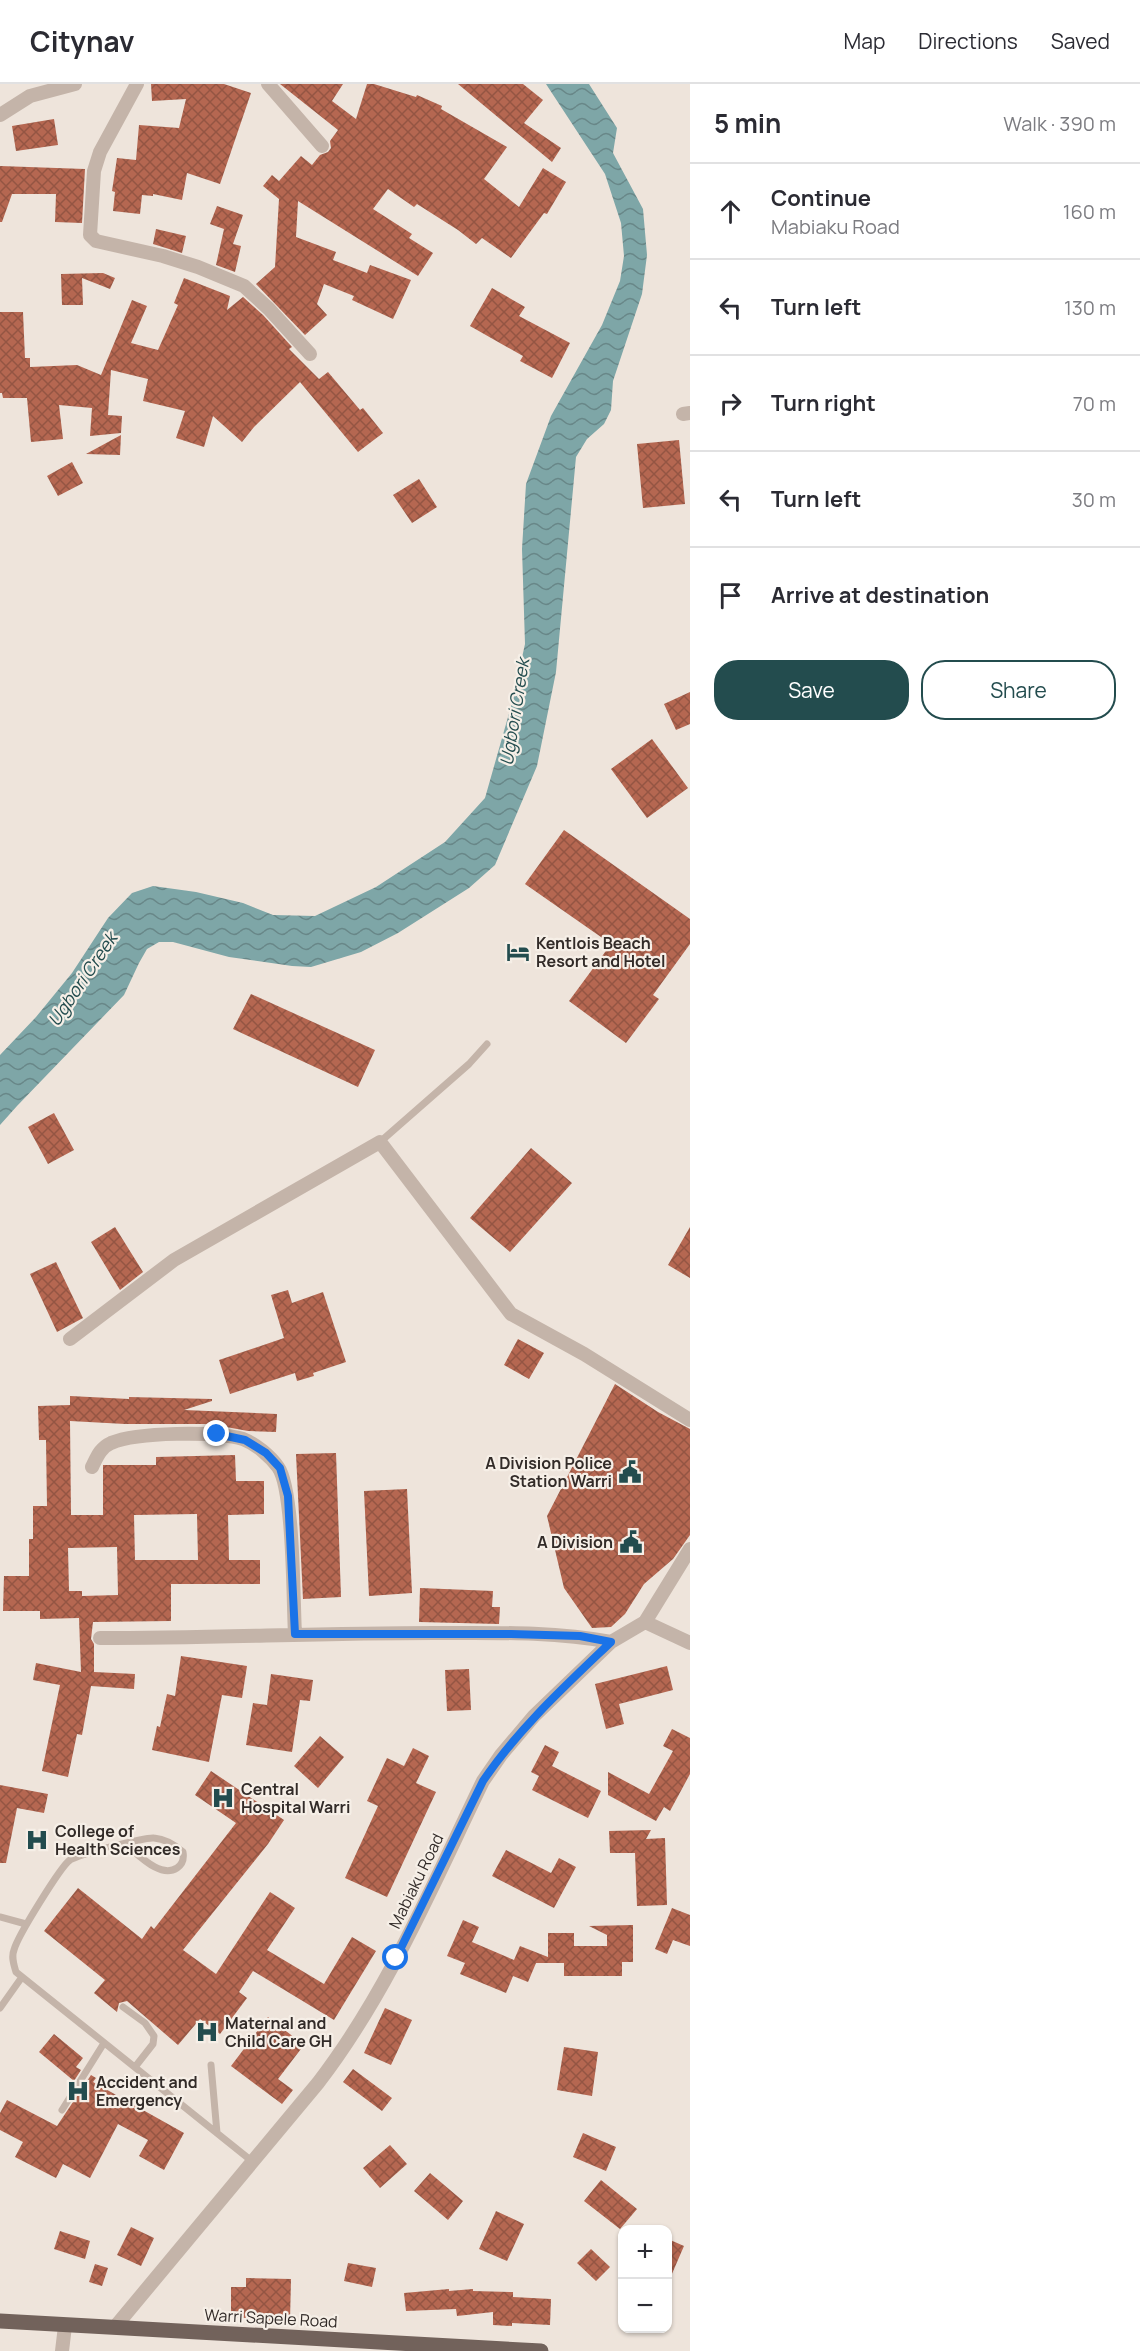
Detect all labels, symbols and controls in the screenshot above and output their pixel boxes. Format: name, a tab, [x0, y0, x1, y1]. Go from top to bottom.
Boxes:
text: Citynav	[30, 22, 134, 60]
text: Map	[844, 27, 885, 55]
text: Directions	[918, 27, 1018, 55]
text: Saved	[1051, 27, 1110, 55]
text: 5 min	[714, 105, 781, 141]
text: Walk · 390 m	[1003, 110, 1116, 137]
text: Continue	[771, 183, 871, 213]
icon: ahead	[714, 195, 747, 228]
text: 160 m	[1063, 198, 1116, 225]
text: Mabiaku Road	[771, 213, 900, 240]
icon: left	[714, 291, 747, 324]
text: Turn left	[771, 292, 861, 322]
text: 130 m	[1064, 294, 1116, 321]
icon: right	[714, 387, 747, 420]
text: Turn right	[771, 388, 876, 418]
text: 70 m	[1073, 390, 1116, 417]
icon: left	[714, 483, 747, 516]
text: Turn left	[771, 484, 861, 514]
text: 30 m	[1072, 486, 1116, 513]
icon: arrive	[714, 579, 747, 612]
text: Arrive at destination	[771, 580, 989, 610]
water label: Ugbori Creek	[494, 654, 535, 767]
button: Save	[714, 660, 909, 720]
button: Share	[921, 660, 1116, 720]
water label: Ugbori Creek	[42, 925, 124, 1030]
place label: Kentlois Beach Resort and Hotel	[536, 932, 665, 972]
hotel icon: Kentlois Beach Resort and Hotel	[505, 939, 531, 965]
route end	[203, 1420, 229, 1446]
place label: A Division Police Station Warri	[485, 1452, 612, 1492]
public building icon: A Division Police Station Warri	[617, 1459, 643, 1485]
public building icon: A Division	[618, 1529, 644, 1555]
place label: A Division	[537, 1531, 613, 1553]
place label: Central Hospital Warri	[241, 1778, 350, 1818]
hospital icon: Central Hospital Warri	[210, 1785, 236, 1811]
place label: College of Health Sciences	[55, 1820, 181, 1860]
hospital icon: College of Health Sciences	[24, 1827, 50, 1853]
street label: Mabiaku Road	[384, 1830, 448, 1932]
route start	[382, 1944, 408, 1970]
place label: Maternal and Child Care GH	[225, 2012, 332, 2052]
hospital icon: Maternal and Child Care GH	[194, 2019, 220, 2045]
place label: Accident and Emergency	[96, 2071, 198, 2111]
hospital icon: Accident and Emergency	[65, 2078, 91, 2104]
map controls	[618, 2225, 672, 2333]
button: +	[618, 2225, 672, 2279]
button: −	[618, 2279, 672, 2333]
street label: Warri Sapele Road	[204, 2304, 338, 2332]

